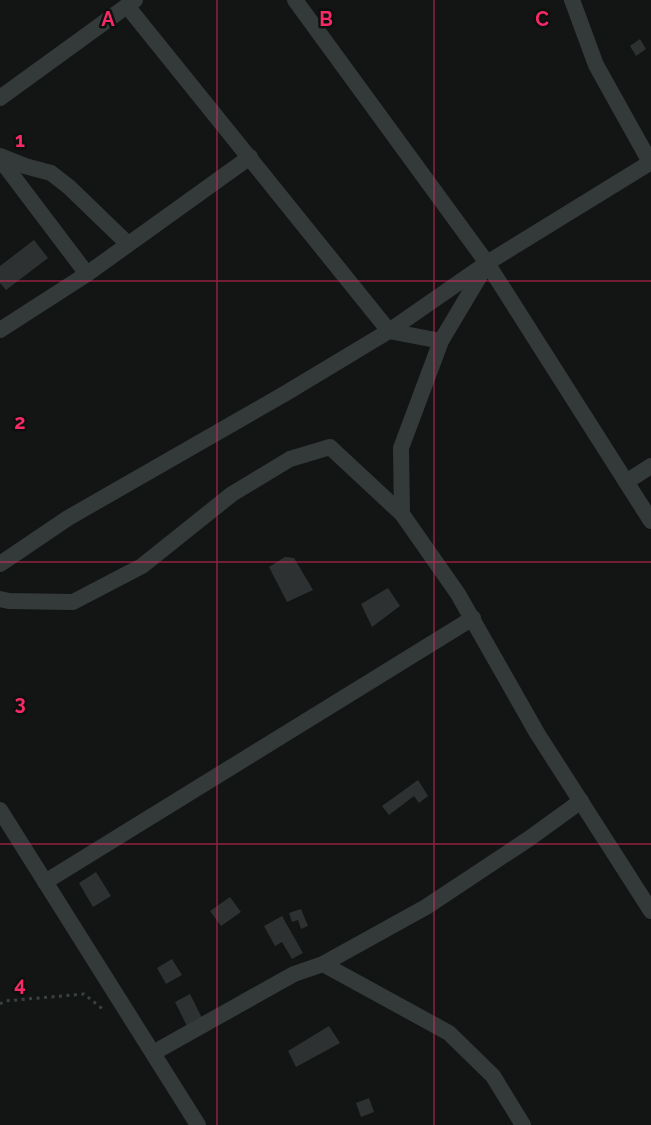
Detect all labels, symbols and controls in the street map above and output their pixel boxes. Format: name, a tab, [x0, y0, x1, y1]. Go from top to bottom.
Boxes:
text: A	[101, 7, 115, 31]
text: B	[319, 7, 333, 31]
text: C	[535, 7, 549, 31]
text: 1	[15, 128, 25, 152]
text: 2	[14, 410, 26, 434]
text: 3	[14, 691, 26, 715]
text: 4	[14, 972, 26, 996]

